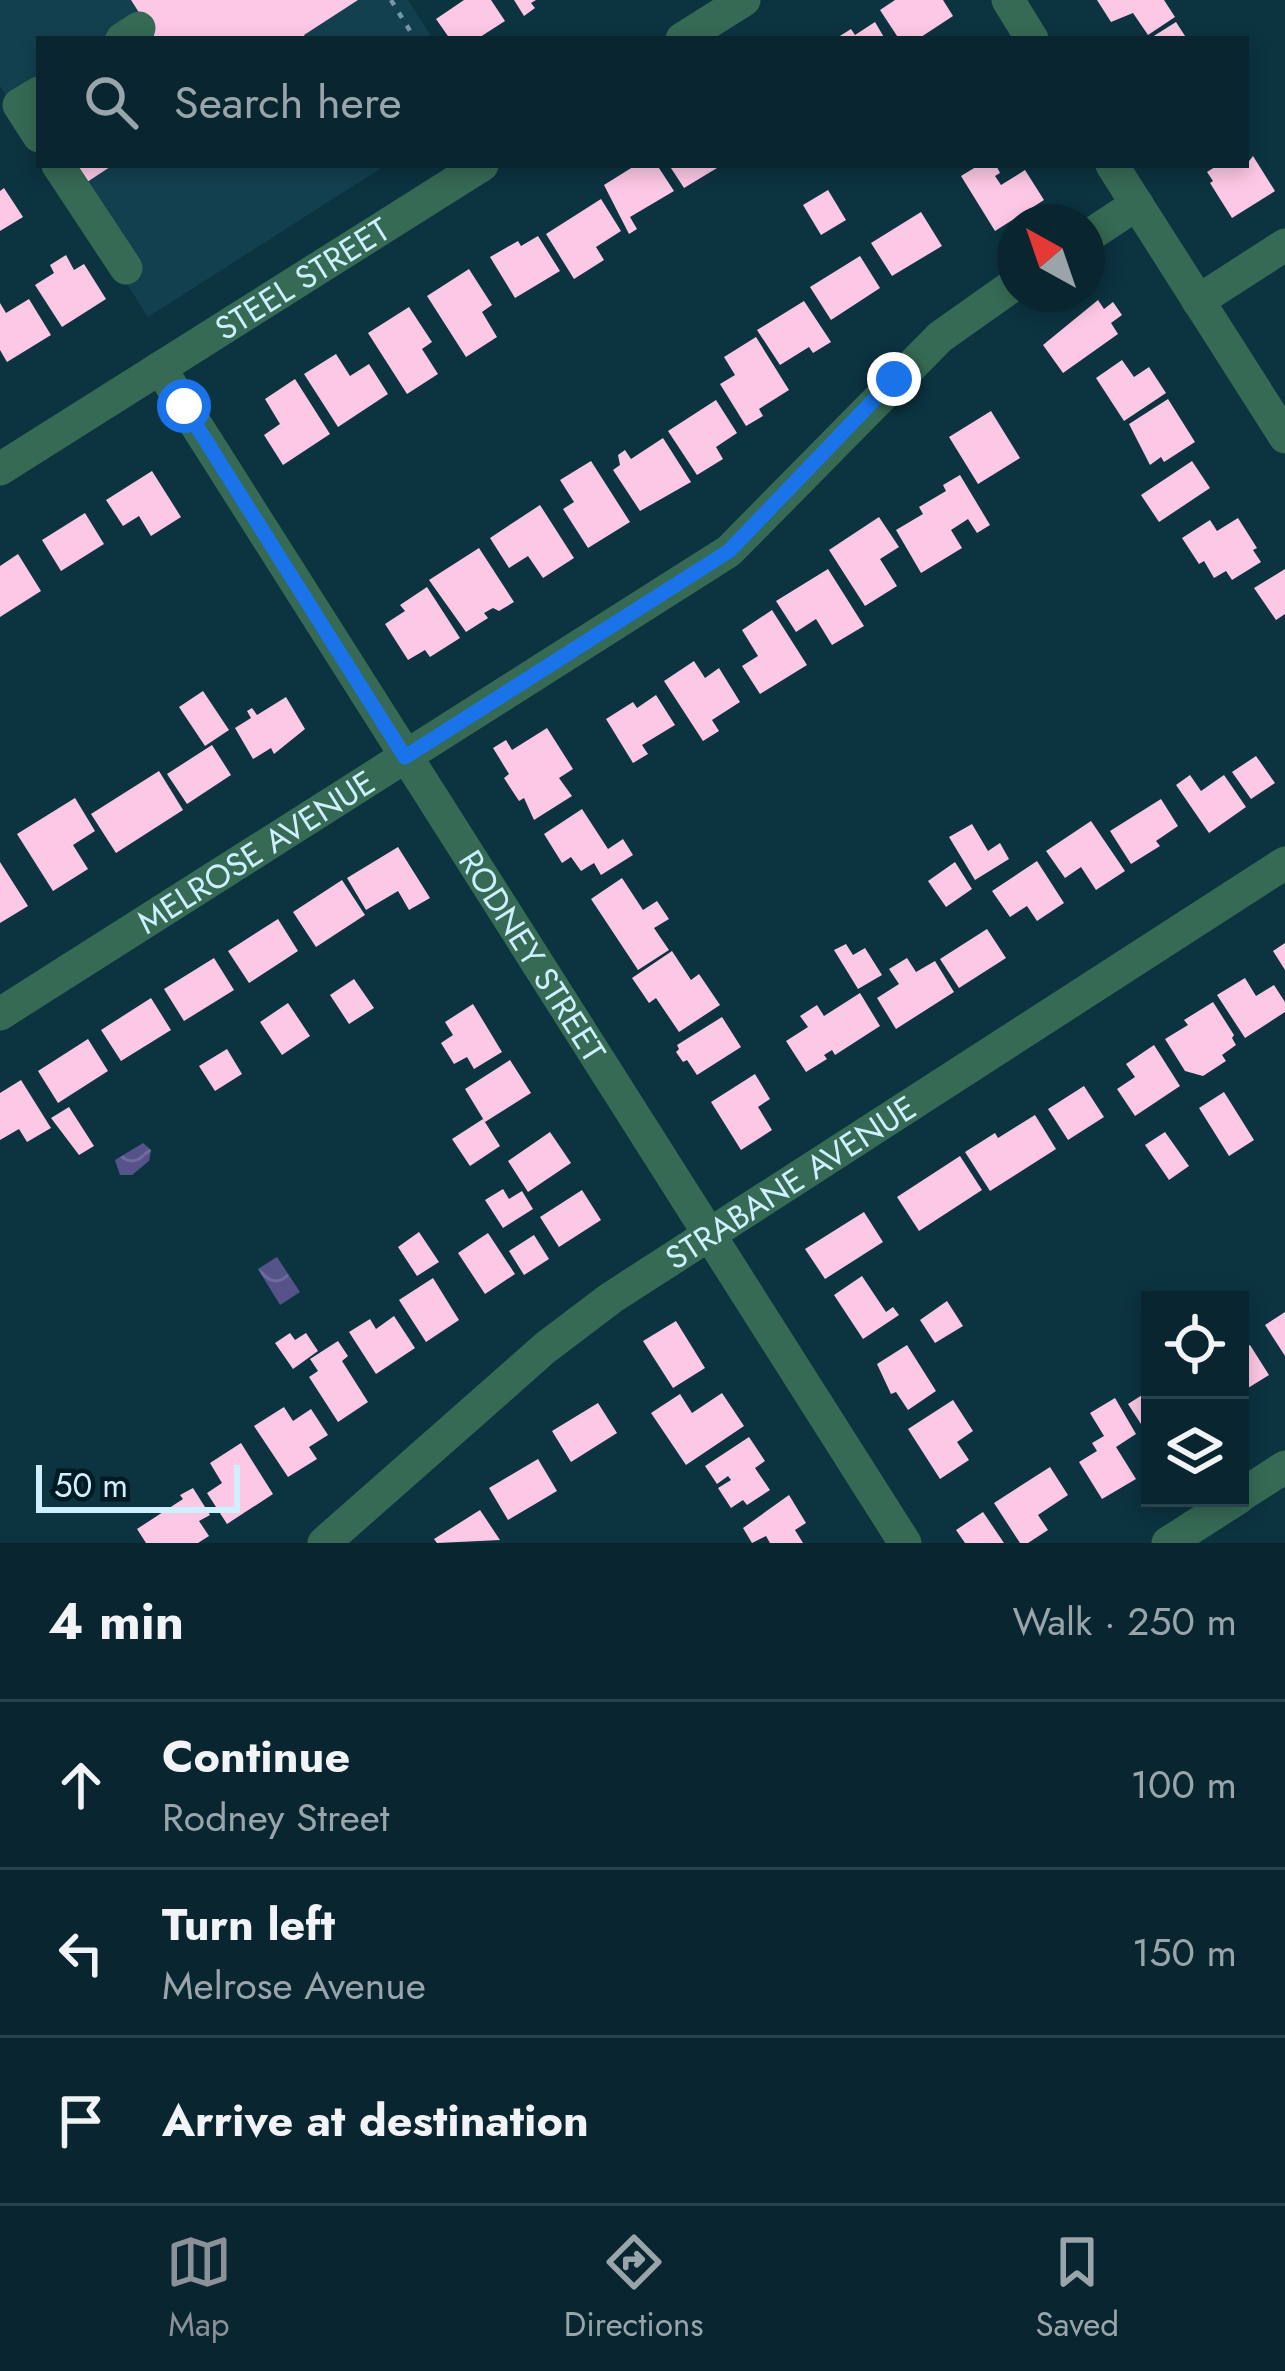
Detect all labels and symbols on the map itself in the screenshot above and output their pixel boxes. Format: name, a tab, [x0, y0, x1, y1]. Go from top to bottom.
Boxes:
north arrow	[997, 204, 1105, 312]
street label: STEEL STREET	[206, 205, 399, 351]
route end	[867, 352, 921, 406]
route start	[157, 379, 211, 433]
street label: MELROSE AVENUE	[128, 758, 384, 945]
street label: RODNEY STREET	[448, 841, 618, 1071]
street label: STRABANE AVENUE	[656, 1084, 925, 1281]
scale bar	[36, 1459, 240, 1512]

